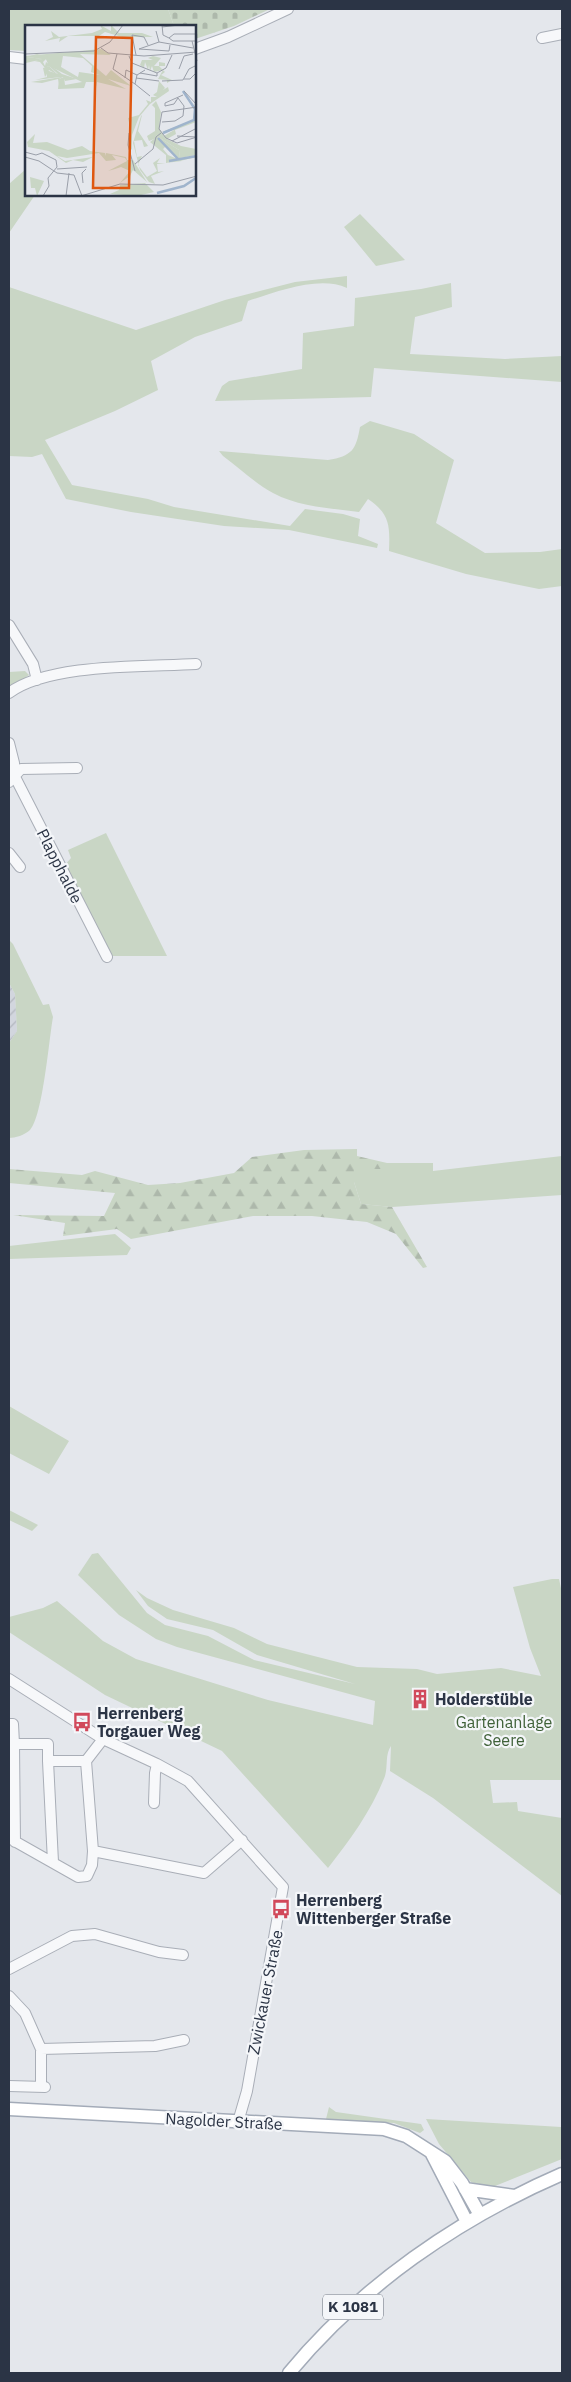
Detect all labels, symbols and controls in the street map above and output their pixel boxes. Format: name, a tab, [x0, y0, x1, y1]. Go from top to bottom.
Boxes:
inset map	[25, 25, 196, 196]
street label: Plapphalde	[33, 825, 87, 907]
building icon: Holderstüble	[409, 1688, 431, 1710]
place label: Holderstüble	[435, 1689, 533, 1709]
place label: Herrenberg Torgauer Weg	[97, 1703, 200, 1741]
bus stop icon: Herrenberg Torgauer Weg	[71, 1711, 93, 1733]
park label: Gartenanlage Seere	[456, 1712, 553, 1750]
place label: Herrenberg Wittenberger Straße	[296, 1890, 451, 1928]
bus stop icon: Herrenberg Wittenberger Straße	[270, 1898, 292, 1920]
street label: Zwickauer Straße	[243, 1928, 287, 2056]
street label: Nagolder Straße	[165, 2108, 283, 2134]
road number: K 1081	[323, 2294, 383, 2320]

